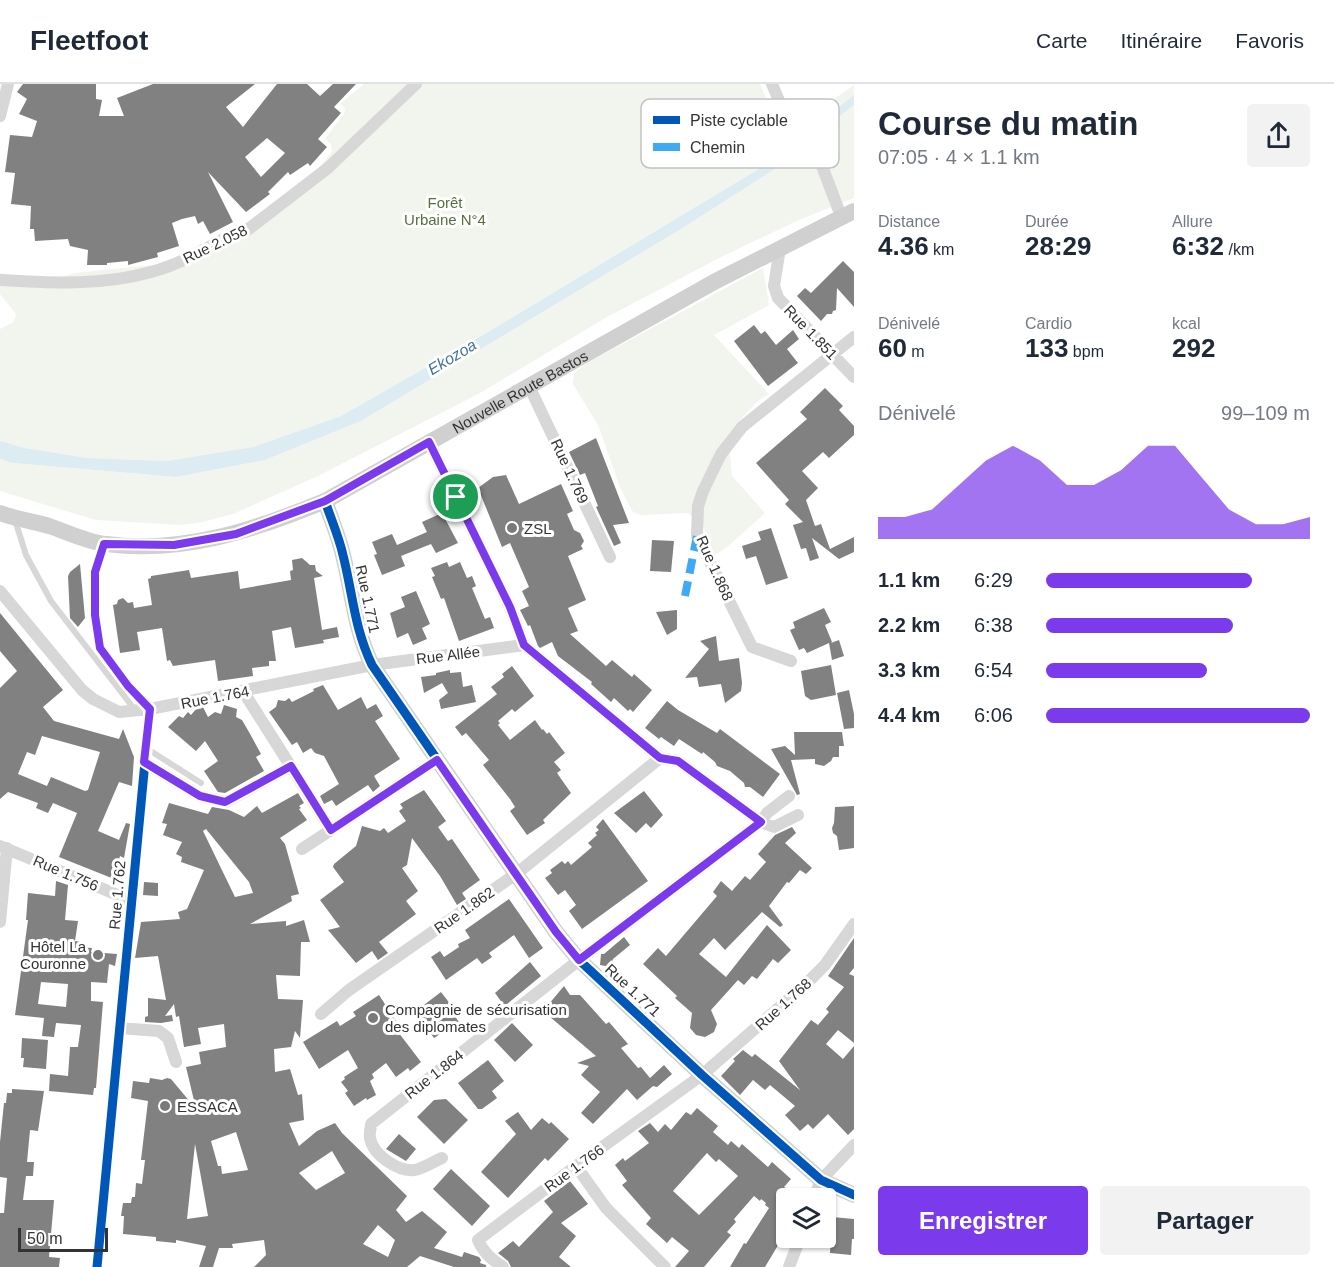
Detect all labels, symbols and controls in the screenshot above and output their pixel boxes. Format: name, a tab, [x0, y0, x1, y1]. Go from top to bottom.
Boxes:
text: Fleetfoot	[30, 25, 148, 56]
text: Carte	[1036, 29, 1087, 52]
text: Itinéraire	[1120, 29, 1202, 52]
text: Favoris	[1235, 29, 1304, 52]
legend	[641, 99, 839, 168]
button: share	[1247, 104, 1310, 167]
text: Course du matin	[878, 105, 1138, 142]
text: Piste cyclable	[690, 112, 788, 129]
text: Chemin	[690, 139, 745, 156]
text: 07:05 · 4 × 1.1 km	[878, 146, 1040, 168]
park label: Forêt Urbaine N°4	[404, 194, 486, 228]
text: Distance	[878, 213, 940, 230]
text: Durée	[1025, 213, 1069, 230]
text: Allure	[1172, 213, 1213, 230]
street label: Rue 2.058	[180, 221, 250, 267]
text: 4.36	[878, 231, 929, 261]
text: 28:29	[1025, 231, 1092, 261]
text: 6:32	[1172, 231, 1224, 261]
text: km	[929, 241, 954, 258]
text: /km	[1224, 241, 1254, 258]
street label: Rue 1.851	[781, 301, 841, 363]
text: Dénivelé	[878, 315, 940, 332]
text: Cardio	[1025, 315, 1072, 332]
text: kcal	[1172, 315, 1200, 332]
text: 60	[878, 333, 907, 363]
text: 133	[1025, 333, 1068, 363]
text: 292	[1172, 333, 1215, 363]
water label: Ekozoa	[425, 336, 479, 378]
text: m	[907, 343, 925, 360]
text: bpm	[1068, 343, 1104, 360]
street label: Nouvelle Route Bastos	[449, 346, 590, 436]
text: Dénivelé	[878, 402, 956, 424]
text: 99–109 m	[1221, 402, 1310, 424]
street label: Rue 1.769	[548, 436, 592, 506]
pin	[430, 471, 481, 522]
icon: arrive	[439, 480, 472, 513]
place label: ZSL	[524, 520, 552, 537]
marker: ZSL	[505, 521, 519, 535]
street label: Rue 1.868	[693, 533, 737, 603]
street label: Rue 1.771	[352, 563, 384, 635]
text: 1.1 km	[878, 569, 940, 591]
text: 6:29	[974, 569, 1013, 591]
text: 2.2 km	[878, 614, 940, 636]
text: 6:38	[974, 614, 1013, 636]
street label: Rue Allée	[415, 643, 481, 667]
text: 3.3 km	[878, 659, 940, 681]
text: 6:54	[974, 659, 1013, 681]
street label: Rue 1.764	[179, 682, 251, 712]
text: 4.4 km	[878, 704, 940, 726]
text: 6:06	[974, 704, 1013, 726]
street label: Rue 1.756	[31, 852, 101, 894]
street label: Rue 1.762	[106, 860, 128, 930]
street label: Rue 1.862	[431, 883, 497, 937]
place label: Hôtel La Couronne	[20, 938, 87, 972]
marker: Hôtel La Couronne	[91, 948, 105, 962]
street label: Rue 1.771	[602, 960, 664, 1020]
street label: Rue 1.768	[752, 975, 814, 1033]
place label: Compagnie de sécurisation des diplomates	[385, 1001, 567, 1035]
marker: Compagnie de sécurisation des diplomates	[366, 1011, 380, 1025]
street label: Rue 1.864	[401, 1046, 467, 1102]
place label: ESSACA	[177, 1098, 238, 1115]
marker: ESSACA	[158, 1099, 172, 1113]
street label: Rue 1.766	[541, 1141, 607, 1195]
button: Enregistrer	[878, 1186, 1088, 1255]
button: Partager	[1100, 1186, 1310, 1255]
map controls	[776, 1188, 836, 1248]
button: layers	[776, 1188, 836, 1248]
scale bar	[18, 1225, 108, 1252]
text: 50 m	[27, 1230, 63, 1247]

